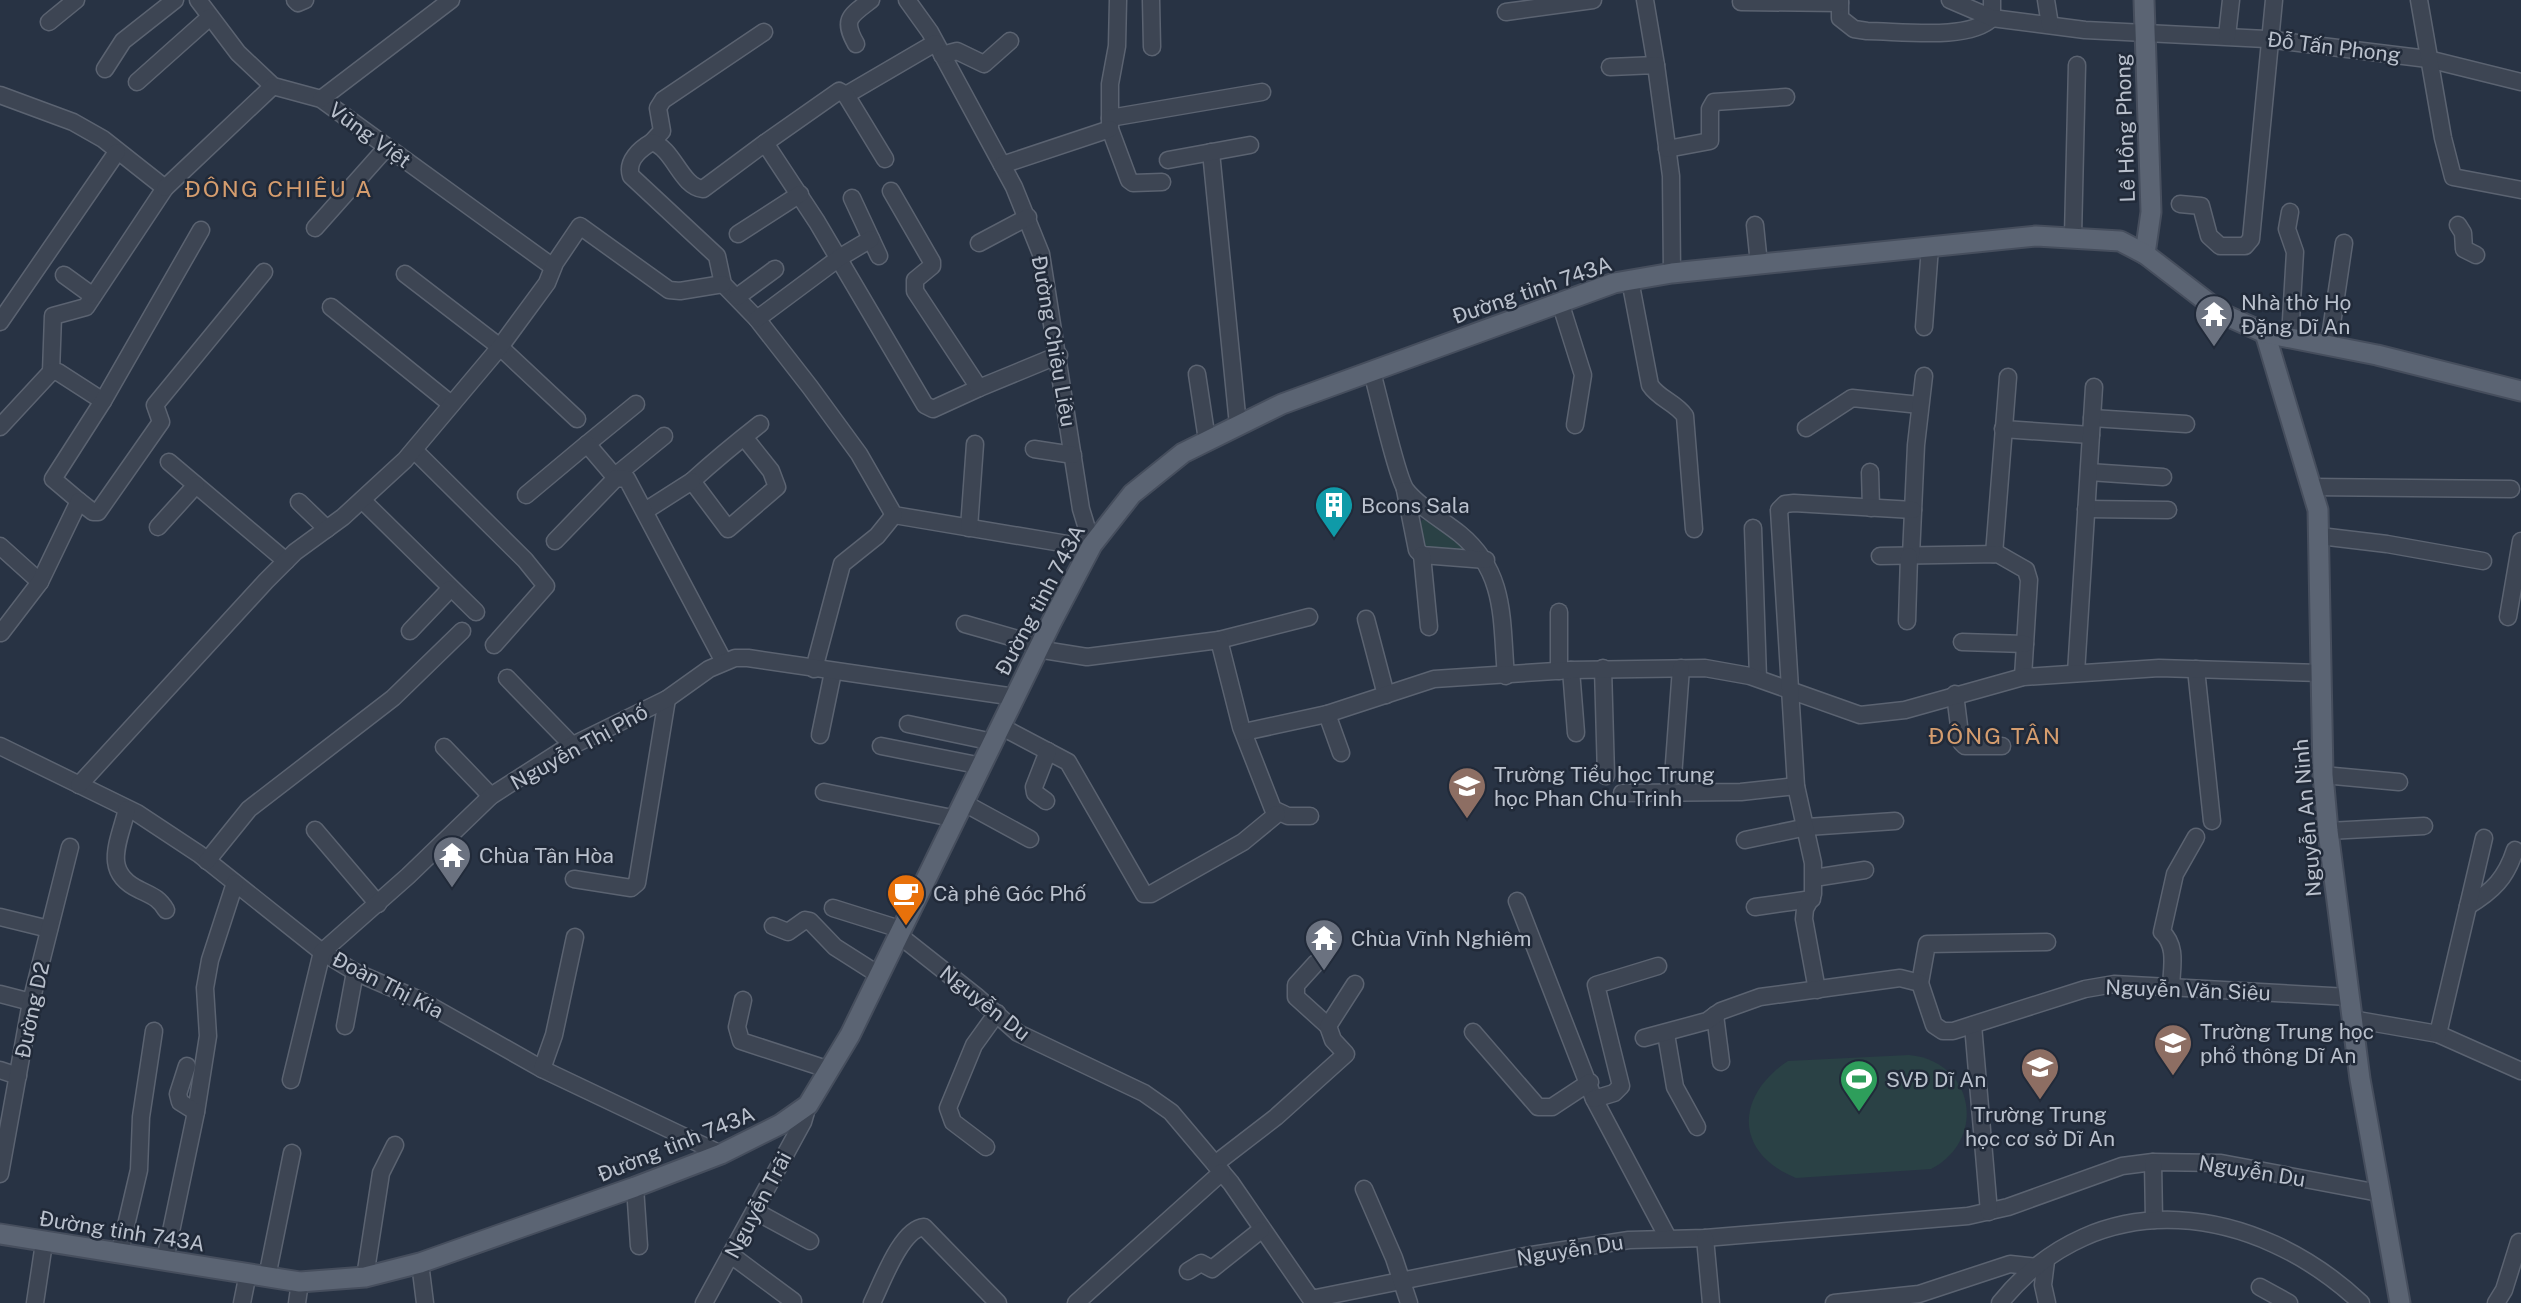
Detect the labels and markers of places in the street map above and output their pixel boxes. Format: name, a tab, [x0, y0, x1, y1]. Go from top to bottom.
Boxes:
place label: Nhà thờ Họ Đặng Dĩ An	[2241, 290, 2351, 339]
temple icon: Nhà thờ Họ Đặng Dĩ An	[2193, 293, 2235, 348]
building icon: Bcons Sala	[1313, 484, 1355, 539]
place label: Bcons Sala	[1361, 493, 1470, 518]
place label: Trường Tiểu học Trung học Phan Chu Trinh	[1494, 762, 1715, 811]
school or university icon: Trường Tiểu học Trung học Phan Chu Trinh	[1446, 765, 1488, 820]
temple icon: Chùa Tân Hòa	[431, 834, 473, 889]
place label: Chùa Tân Hòa	[479, 843, 614, 868]
cafe icon: Cà phê Góc Phố	[885, 872, 927, 927]
place label: Cà phê Góc Phố	[933, 881, 1087, 906]
temple icon: Chùa Vĩnh Nghiêm	[1303, 917, 1345, 972]
place label: Chùa Vĩnh Nghiêm	[1351, 926, 1531, 951]
place label: Trường Trung học phổ thông Dĩ An	[2200, 1019, 2374, 1068]
school or university icon: Trường Trung học phổ thông Dĩ An	[2152, 1022, 2194, 1077]
school or university icon: Trường Trung học cơ sở Dĩ An	[2019, 1046, 2061, 1101]
sports icon: SVĐ Dĩ An	[1838, 1058, 1880, 1113]
place label: SVĐ Dĩ An	[1886, 1067, 1986, 1092]
place label: Trường Trung học cơ sở Dĩ An	[1965, 1102, 2115, 1151]

